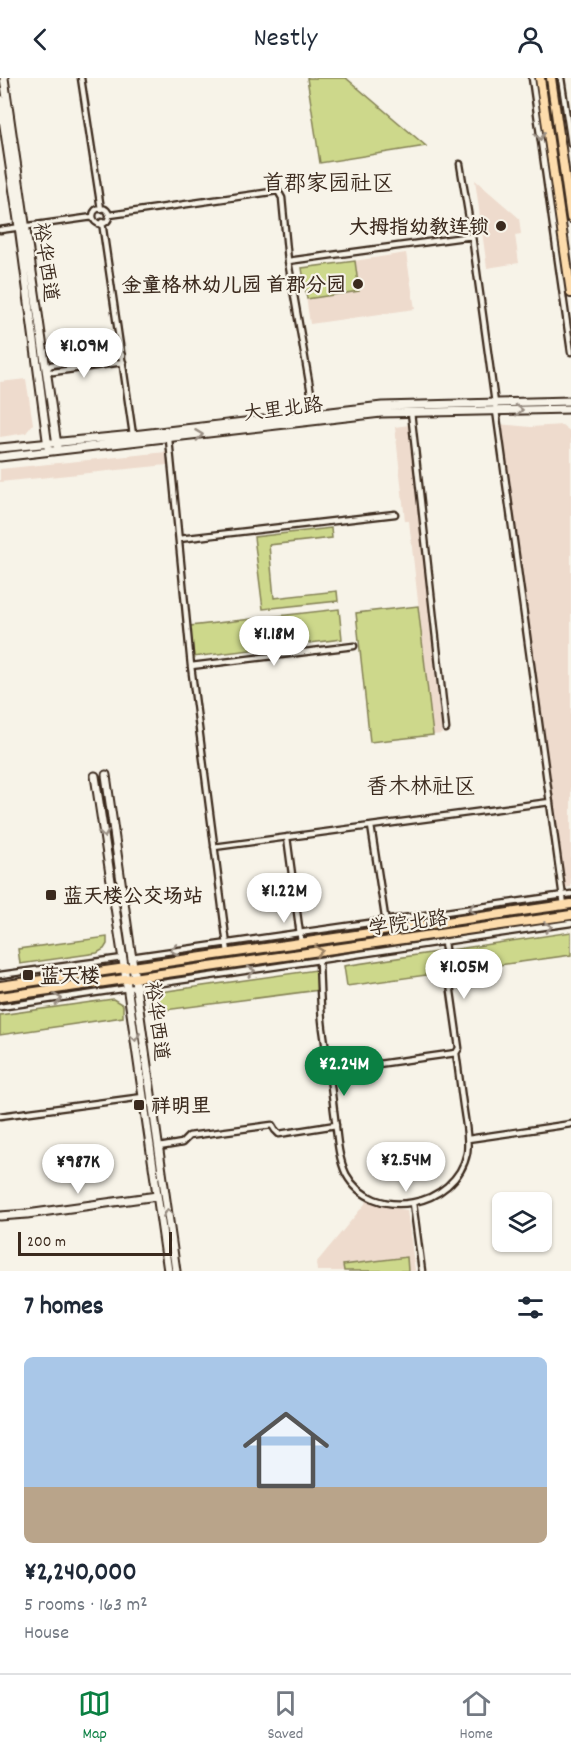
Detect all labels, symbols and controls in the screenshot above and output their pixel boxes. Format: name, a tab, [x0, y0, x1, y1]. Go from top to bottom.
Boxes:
text: Nestly	[254, 20, 317, 59]
icon: back	[24, 23, 57, 56]
icon: person	[514, 23, 547, 56]
one-way arrow	[534, 131, 546, 141]
district label: 首郡家园社区	[262, 170, 394, 201]
place label: 大拇指幼教连锁	[349, 215, 489, 243]
marker: 大拇指幼教连锁	[494, 219, 508, 233]
street label: 裕华西道	[25, 221, 63, 304]
place label: 金童格林幼儿园 首郡分园	[121, 273, 346, 301]
marker: 金童格林幼儿园 首郡分园	[351, 277, 365, 291]
pin: ¥1.09M	[35, 328, 133, 379]
text: ¥1.09M	[59, 333, 109, 361]
street label: 大里北路	[242, 392, 326, 430]
one-way arrow	[514, 404, 523, 416]
one-way arrow	[194, 429, 204, 442]
pin: ¥1.18M	[225, 616, 323, 667]
text: ¥1.18M	[253, 621, 295, 649]
district label: 香木林社区	[366, 773, 476, 804]
one-way arrow	[97, 829, 109, 838]
pin: ¥1.22M	[235, 873, 333, 924]
text: ¥1.22M	[261, 878, 307, 906]
place label: 蓝天楼公交场站	[63, 884, 203, 912]
marker: 蓝天楼公交场站	[44, 888, 58, 902]
one-way arrow	[467, 902, 476, 914]
street label: 学院北路	[367, 905, 451, 944]
one-way arrow	[542, 921, 552, 934]
one-way arrow	[170, 944, 179, 956]
one-way arrow	[314, 946, 323, 958]
pin: ¥1.05M	[415, 949, 513, 1000]
text: ¥1.05M	[439, 954, 489, 982]
place label: 蓝天楼	[40, 964, 100, 992]
one-way arrow	[246, 965, 255, 977]
marker: 蓝天楼	[21, 968, 35, 982]
street label: 裕华西道	[136, 980, 174, 1063]
one-way arrow	[53, 993, 62, 1005]
one-way arrow	[128, 1032, 140, 1041]
pin: ¥2.24M	[295, 1046, 393, 1097]
text: ¥2.24M	[319, 1051, 369, 1079]
place label: 祥明里	[151, 1094, 211, 1122]
marker: 祥明里	[132, 1098, 146, 1112]
pin: ¥2.54M	[357, 1142, 455, 1193]
pin: ¥987K	[36, 1144, 120, 1195]
text: ¥2.54M	[380, 1147, 432, 1175]
text: ¥987K	[56, 1149, 100, 1177]
map controls	[492, 1192, 552, 1252]
button: layers	[492, 1192, 552, 1252]
one-way arrow	[162, 1209, 174, 1218]
scale bar	[18, 1229, 172, 1256]
text: 200 m	[27, 1231, 66, 1254]
text: 7 homes	[24, 1289, 104, 1326]
icon: filters	[514, 1291, 547, 1324]
icon: home	[232, 1396, 340, 1504]
text: ¥2,240,000	[24, 1555, 137, 1592]
text: 5 rooms · 163 m²	[24, 1592, 148, 1620]
text: House	[24, 1620, 69, 1648]
tab: Map	[78, 1687, 111, 1746]
tab: Saved	[267, 1687, 303, 1746]
tab: Home	[459, 1687, 493, 1746]

